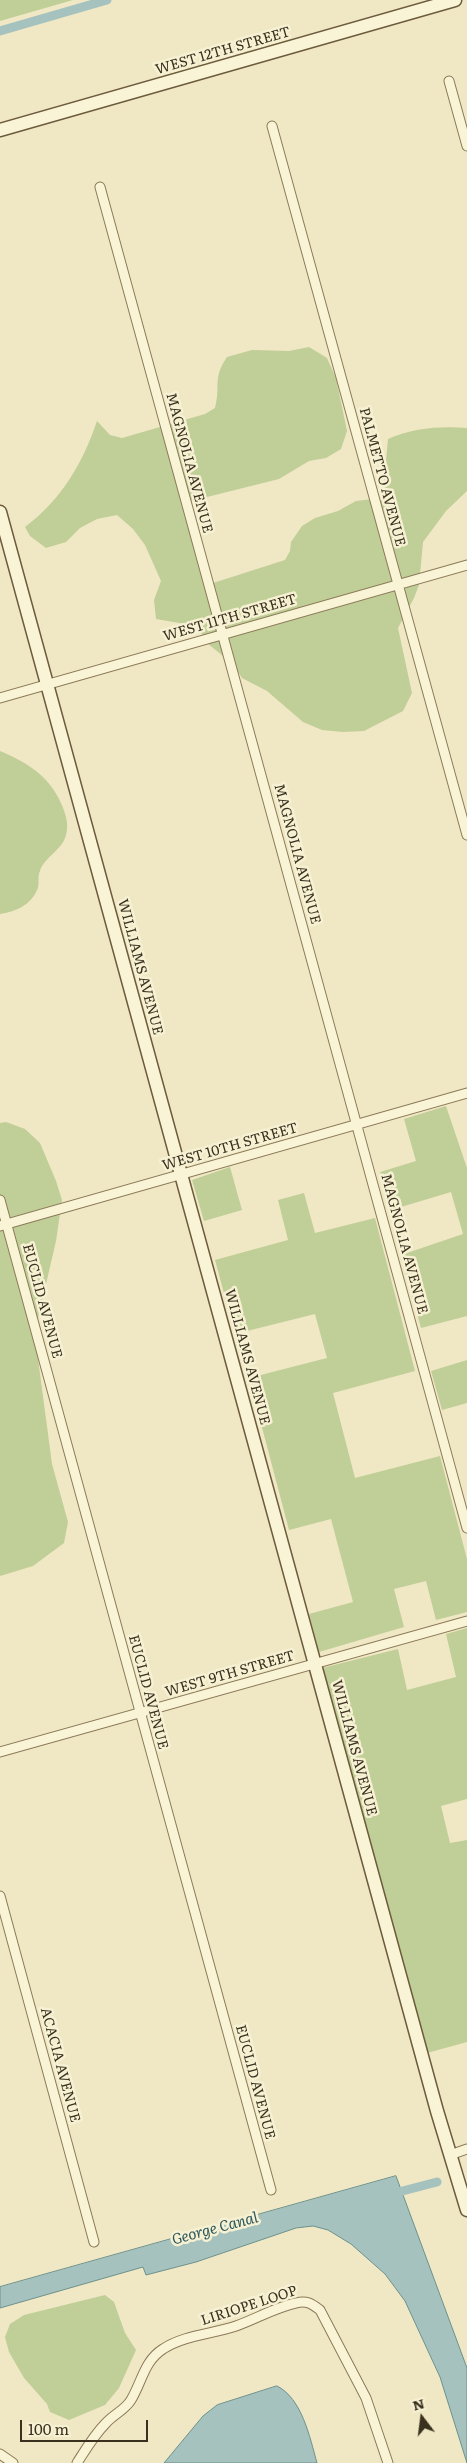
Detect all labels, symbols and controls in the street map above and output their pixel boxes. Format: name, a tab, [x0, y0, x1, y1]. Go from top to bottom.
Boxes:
street label: WEST 12TH STREET	[154, 24, 292, 78]
street label: MAGNOLIA AVENUE	[162, 391, 216, 535]
street label: PALMETTO AVENUE	[355, 406, 409, 548]
street label: WEST 11TH STREET	[161, 591, 299, 645]
street label: MAGNOLIA AVENUE	[270, 782, 324, 926]
street label: WILLIAMS AVENUE	[114, 897, 166, 1037]
street label: WEST 10TH STREET	[160, 1120, 300, 1174]
street label: MAGNOLIA AVENUE	[377, 1172, 431, 1316]
street label: EUCLID AVENUE	[19, 1242, 65, 1360]
street label: WILLIAMS AVENUE	[221, 1287, 273, 1427]
street label: EUCLID AVENUE	[125, 1633, 171, 1751]
street label: WEST 9TH STREET	[163, 1647, 297, 1701]
street label: WILLIAMS AVENUE	[328, 1678, 380, 1818]
street label: ACACIA AVENUE	[37, 2006, 83, 2124]
street label: EUCLID AVENUE	[232, 2023, 278, 2141]
water label: George Canal	[170, 2209, 260, 2249]
street label: LIRIOPE LOOP	[199, 2283, 299, 2329]
text: N	[410, 2392, 426, 2415]
north arrow	[397, 2393, 447, 2443]
scale bar	[22, 2410, 150, 2442]
text: 100 m	[28, 2417, 69, 2440]

